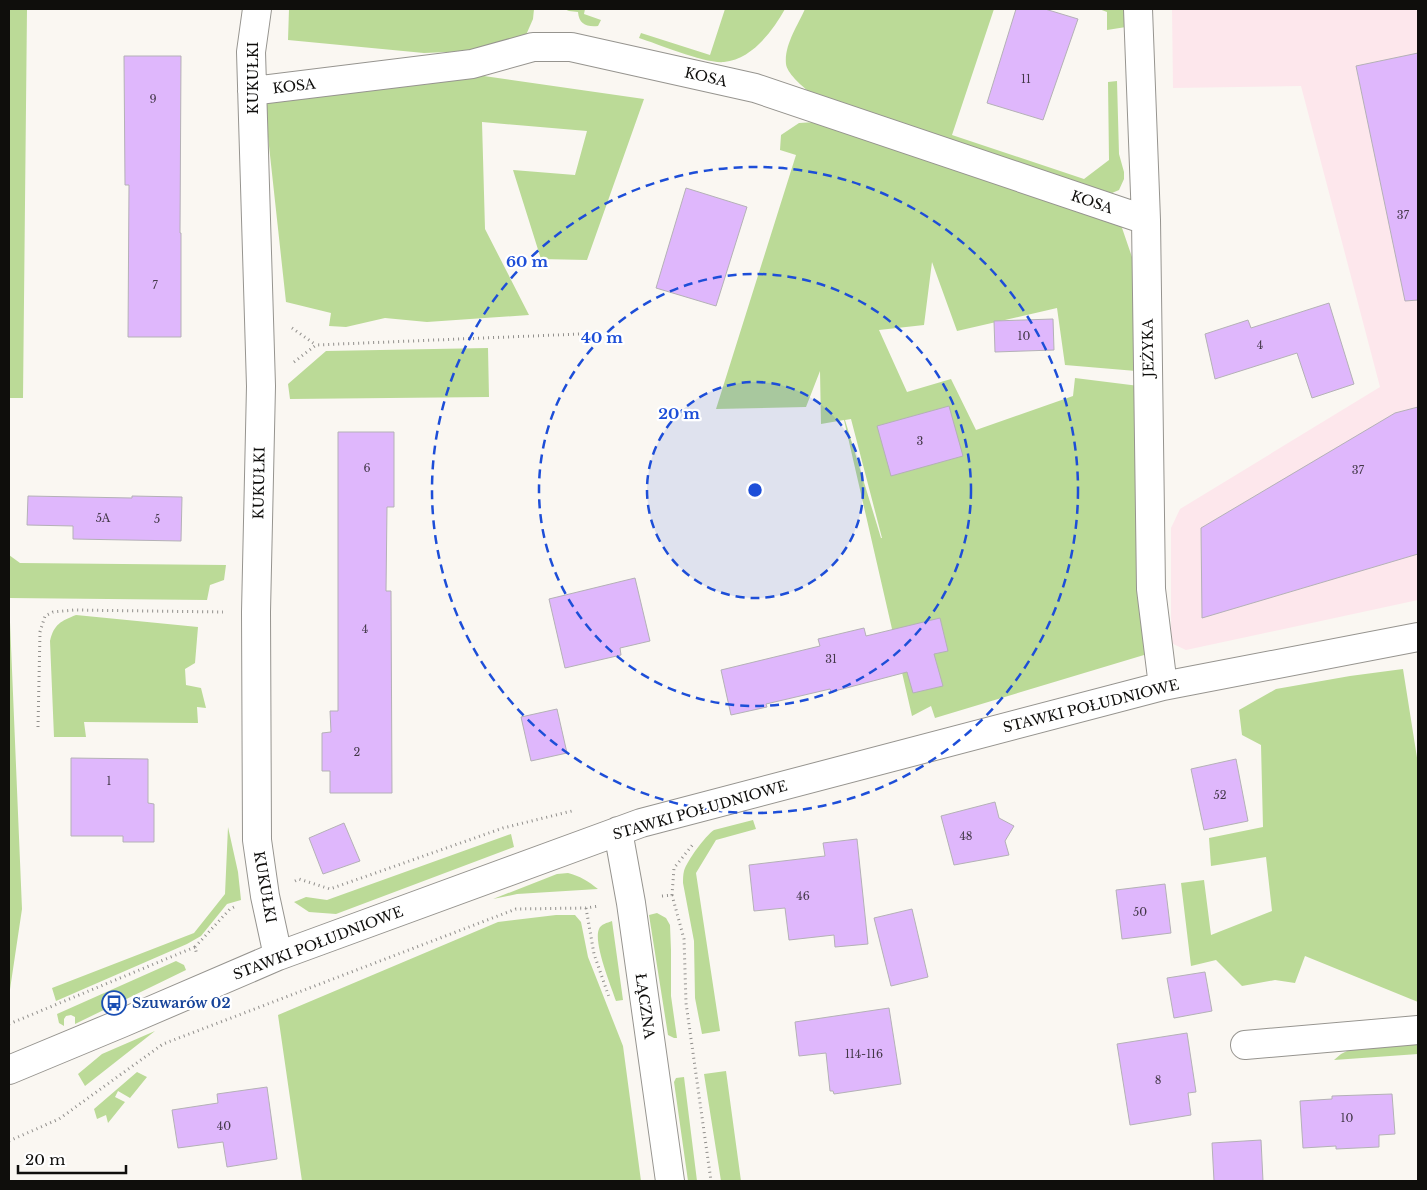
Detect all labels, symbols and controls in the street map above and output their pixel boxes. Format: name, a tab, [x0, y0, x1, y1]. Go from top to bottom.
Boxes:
street label: KUKUŁKI	[244, 41, 262, 114]
street label: KOSA	[683, 63, 729, 91]
house number: 11	[1021, 72, 1031, 86]
street label: KOSA	[271, 74, 317, 98]
house number: 9	[149, 92, 157, 106]
street label: KOSA	[1069, 186, 1116, 218]
house number: 37	[1397, 208, 1410, 222]
text: 60 m	[506, 252, 548, 271]
house number: 7	[152, 278, 158, 292]
street label: JEŻYKA	[1138, 318, 1158, 379]
text: 40 m	[581, 328, 623, 347]
house number: 10	[1018, 329, 1031, 343]
house number: 4	[1257, 338, 1263, 352]
text: 20 m	[658, 404, 700, 423]
house number: 3	[917, 434, 924, 448]
street label: KUKUŁKI	[249, 446, 269, 520]
house number: 6	[363, 461, 371, 475]
house number: 37	[1352, 463, 1365, 477]
centre of rings	[746, 481, 764, 499]
house number: 5A	[96, 511, 111, 525]
house number: 5	[154, 512, 160, 526]
house number: 4	[362, 622, 368, 636]
house number: 31	[825, 652, 837, 666]
street label: STAWKI POŁUDNIOWE	[1001, 675, 1181, 737]
house number: 2	[354, 745, 361, 759]
house number: 1	[107, 774, 112, 788]
street label: STAWKI POŁUDNIOWE	[611, 776, 789, 844]
house number: 52	[1213, 788, 1227, 802]
house number: 48	[959, 829, 973, 843]
street label: KUKUŁKI	[250, 850, 280, 925]
house number: 46	[796, 889, 810, 903]
street label: STAWKI POŁUDNIOWE	[230, 902, 406, 984]
house number: 50	[1133, 905, 1147, 919]
street label: ŁĄCZNA	[631, 972, 659, 1040]
bus stop icon: Szuwarów 02	[101, 990, 127, 1016]
place label: Szuwarów 02	[132, 994, 231, 1012]
house number: 114-116	[845, 1047, 883, 1061]
house number: 8	[1155, 1073, 1161, 1087]
house number: 10	[1341, 1111, 1354, 1125]
house number: 40	[217, 1119, 231, 1133]
scale bar	[18, 1142, 125, 1174]
text: 20 m	[25, 1150, 65, 1169]

